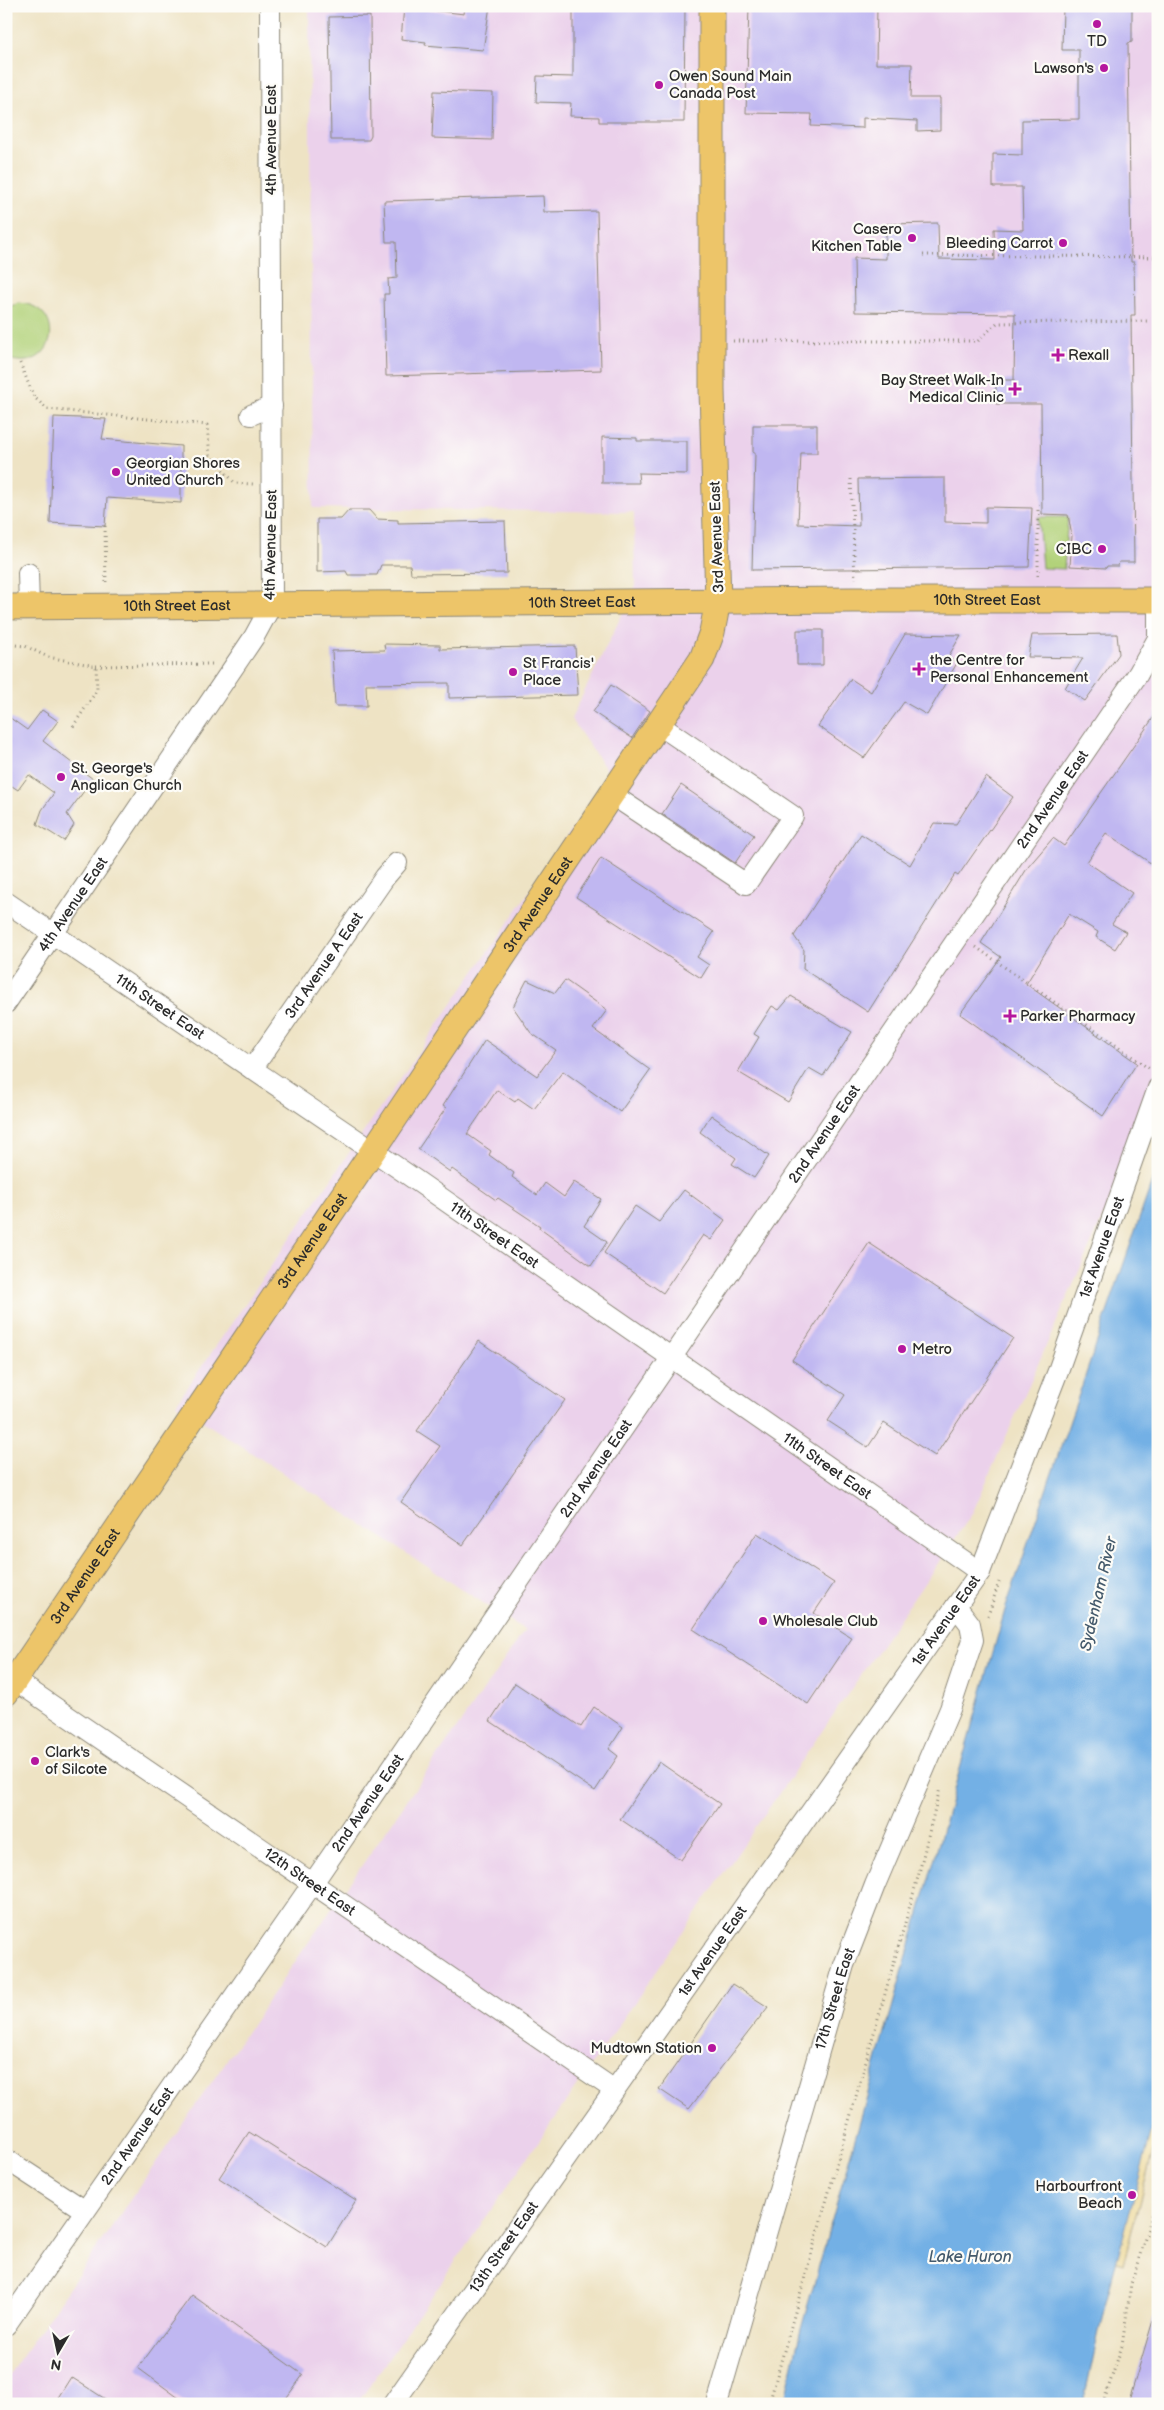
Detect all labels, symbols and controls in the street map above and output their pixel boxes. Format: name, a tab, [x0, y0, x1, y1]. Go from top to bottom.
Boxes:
marker: TD	[1091, 18, 1103, 30]
place label: TD	[1087, 32, 1107, 51]
place label: Lawson's	[1033, 59, 1095, 78]
marker: Lawson's	[1098, 62, 1110, 74]
place label: Owen Sound Main Canada Post	[669, 67, 792, 103]
marker: Owen Sound Main Canada Post	[653, 79, 665, 91]
street label: 4th Avenue East	[262, 84, 281, 195]
place label: Casero Kitchen Table	[811, 220, 902, 256]
marker: Casero Kitchen Table	[906, 232, 918, 244]
place label: Bleeding Carrot	[946, 234, 1053, 253]
marker: Bleeding Carrot	[1057, 237, 1069, 249]
place label: Rexall	[1068, 346, 1109, 365]
marker: Rexall	[1052, 349, 1064, 361]
place label: Bay Street Walk-In Medical Clinic	[880, 371, 1004, 407]
marker: Bay Street Walk-In Medical Clinic	[1008, 382, 1022, 396]
place label: Georgian Shores United Church	[126, 454, 241, 490]
marker: Georgian Shores United Church	[110, 466, 122, 478]
street label: 3rd Avenue East	[706, 480, 728, 593]
street label: 4th Avenue East	[261, 489, 281, 601]
place label: CIBC	[1056, 540, 1092, 559]
marker: CIBC	[1096, 543, 1108, 555]
street label: 10th Street East	[933, 591, 1041, 610]
street label: 10th Street East	[528, 592, 636, 612]
street label: 10th Street East	[123, 596, 231, 616]
place label: the Centre for Personal Enhancement	[930, 651, 1089, 687]
place label: St Francis' Place	[523, 654, 594, 690]
marker: the Centre for Personal Enhancement	[912, 662, 926, 676]
marker: St Francis' Place	[507, 666, 519, 678]
street label: 2nd Avenue East	[1012, 746, 1093, 852]
place label: St. George's Anglican Church	[71, 759, 182, 795]
marker: St. George's Anglican Church	[55, 771, 67, 783]
street label: 3rd Avenue East	[499, 852, 577, 956]
street label: 4th Avenue East	[34, 853, 112, 956]
street label: 3rd Avenue A East	[280, 908, 367, 1022]
street label: 11th Street East	[112, 969, 209, 1044]
place label: Parker Pharmacy	[1020, 1007, 1136, 1026]
marker: Parker Pharmacy	[1004, 1010, 1016, 1022]
street label: 2nd Avenue East	[784, 1081, 865, 1187]
street label: 3rd Avenue East	[273, 1189, 352, 1293]
street label: 1st Avenue East	[1075, 1193, 1129, 1301]
street label: 11th Street East	[446, 1197, 543, 1272]
place label: Metro	[912, 1340, 952, 1359]
marker: Metro	[896, 1343, 908, 1355]
street label: 2nd Avenue East	[556, 1415, 636, 1521]
street label: 11th Street East	[779, 1428, 876, 1503]
street label: 3rd Avenue East	[46, 1524, 125, 1628]
water label: Sydenham River	[1077, 1534, 1122, 1653]
street label: 1st Avenue East	[907, 1571, 985, 1670]
place label: Wholesale Club	[773, 1612, 879, 1631]
marker: Wholesale Club	[757, 1615, 769, 1627]
place label: Clark's of Silcote	[45, 1743, 107, 1779]
street label: 2nd Avenue East	[327, 1750, 408, 1856]
marker: Clark's of Silcote	[29, 1755, 41, 1767]
street label: 12th Street East	[260, 1844, 360, 1920]
street label: 1st Avenue East	[674, 1902, 751, 2000]
street label: 17th Street East	[810, 1945, 859, 2052]
place label: Mudtown Station	[590, 2039, 702, 2058]
marker: Mudtown Station	[706, 2042, 718, 2054]
street label: 2nd Avenue East	[97, 2083, 178, 2189]
place label: Harbourfront Beach	[1035, 2177, 1122, 2213]
marker: Harbourfront Beach	[1126, 2189, 1138, 2201]
street label: 13th Street East	[465, 2197, 543, 2296]
water label: Lake Huron	[928, 2248, 1012, 2267]
north arrow	[32, 2328, 82, 2378]
text: N	[50, 2355, 63, 2374]

